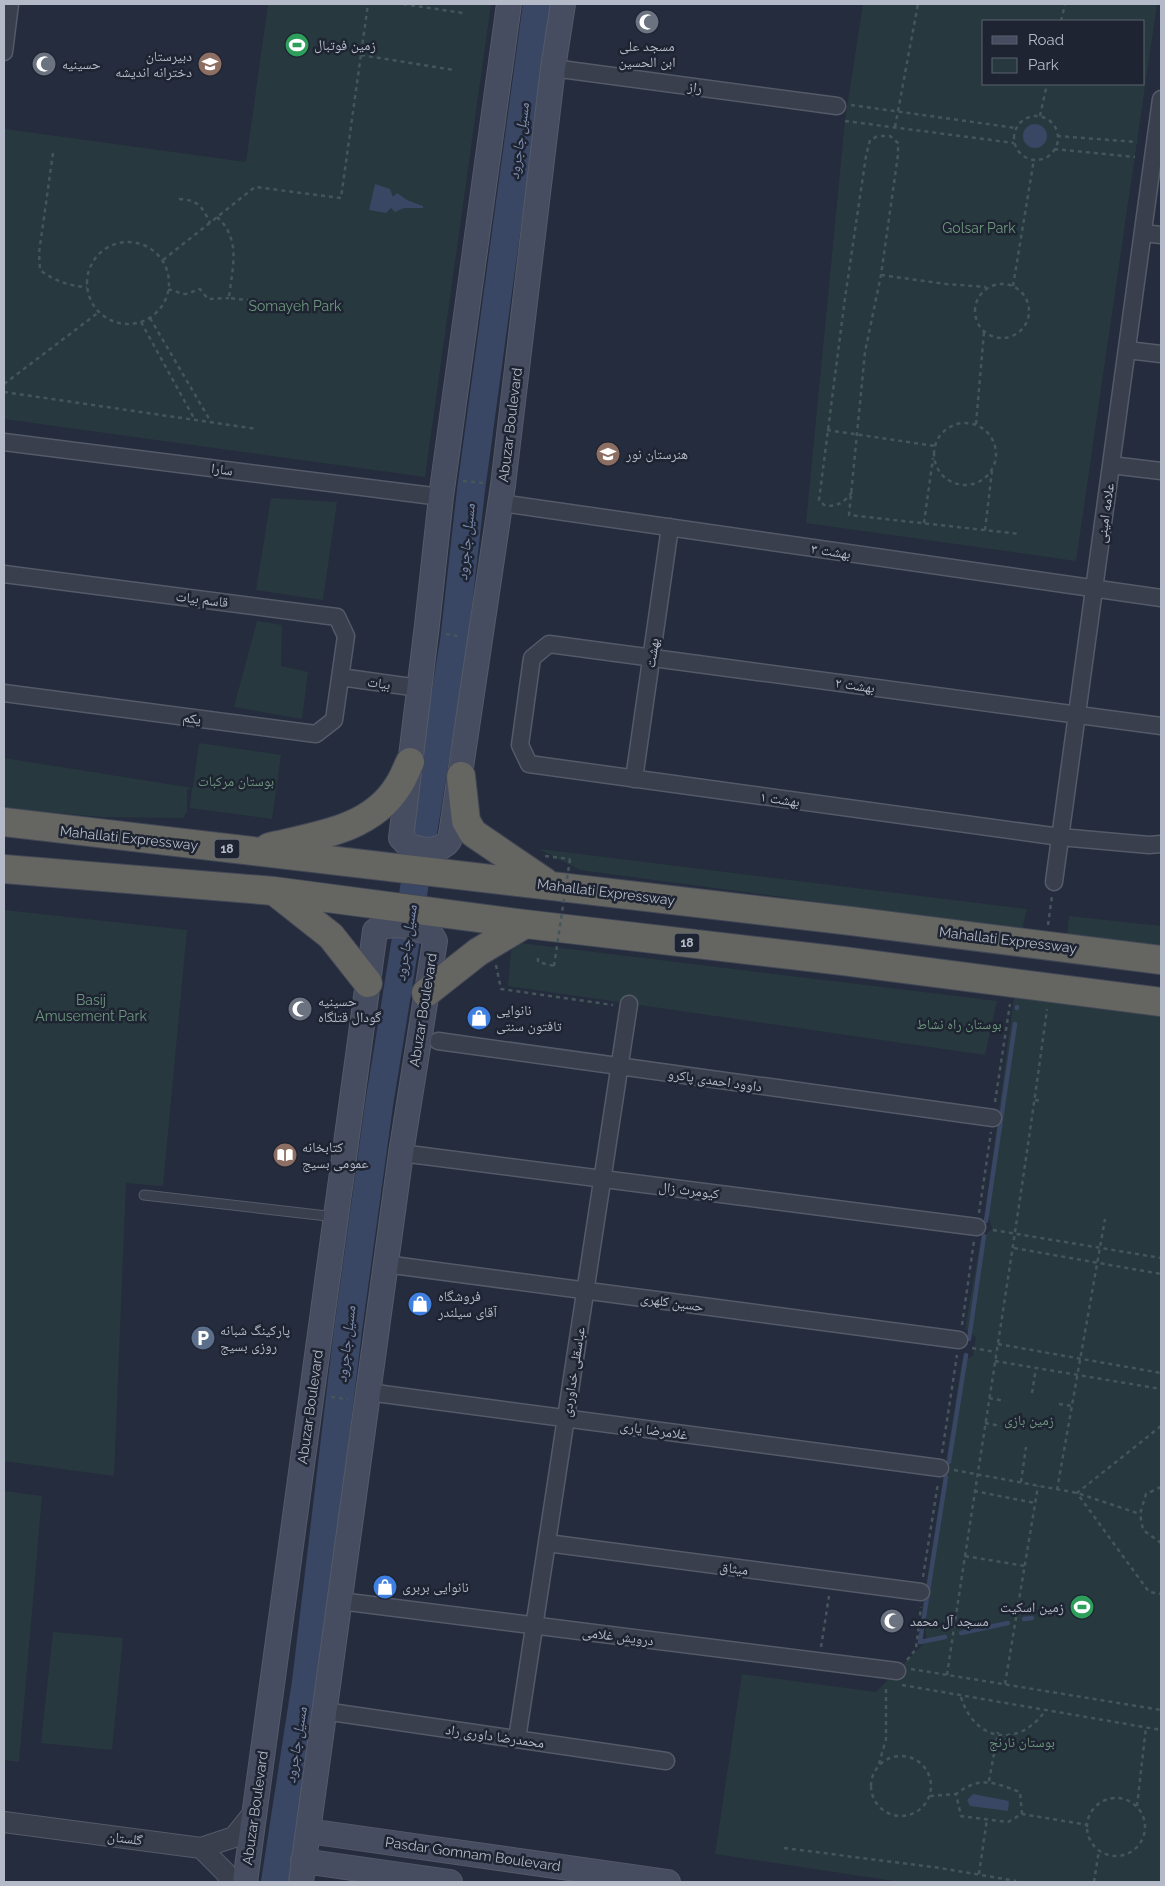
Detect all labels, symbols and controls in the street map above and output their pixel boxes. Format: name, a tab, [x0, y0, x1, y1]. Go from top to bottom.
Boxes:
mosque icon: مسجد علی ابن الحسین	[634, 9, 660, 35]
legend	[982, 20, 1145, 85]
text: Road	[1028, 31, 1064, 49]
sports icon: زمین فوتبال	[284, 32, 310, 58]
place label: زمین فوتبال	[314, 37, 376, 54]
place label: مسجد علی ابن الحسین	[618, 38, 676, 71]
place label: دبیرستان دخترانه اندیشه	[115, 48, 192, 81]
mosque icon: حسینیه	[31, 51, 57, 77]
school or university icon: دبیرستان دخترانه اندیشه	[197, 51, 223, 77]
place label: حسینیه	[62, 56, 101, 72]
text: Park	[1028, 56, 1059, 74]
street label: راز	[686, 78, 703, 97]
water label: مسیل جاجرود	[505, 101, 533, 180]
park label: Golsar Park	[942, 220, 1016, 236]
park label: Somayeh Park	[249, 298, 342, 314]
street label: Abuzar Boulevard	[495, 367, 525, 483]
school or university icon: هنرستان نور	[595, 441, 621, 467]
place label: هنرستان نور	[625, 446, 688, 463]
street label: سارا	[210, 460, 234, 479]
street label: علامه امینی	[1093, 482, 1118, 544]
water label: مسیل جاجرود	[453, 503, 479, 581]
street label: بهشت ۳	[810, 540, 852, 562]
street label: قاسم بیات	[175, 588, 229, 612]
street label: بهشت	[642, 637, 662, 669]
street label: بیات	[366, 673, 392, 693]
street label: بهشت ۲	[834, 674, 876, 696]
street label: یکم	[182, 709, 202, 729]
park label: بوستان مرکبات	[198, 773, 274, 790]
street label: بهشت ۱	[759, 788, 801, 810]
street label: Mahallati Expressway	[59, 823, 199, 853]
road number: 18	[214, 840, 240, 859]
street label: Mahallati Expressway	[536, 876, 676, 908]
water label: مسیل جاجرود	[391, 903, 421, 982]
street label: Mahallati Expressway	[938, 924, 1078, 956]
road number: 18	[674, 934, 700, 952]
street label: Abuzar Boulevard	[406, 952, 440, 1068]
park label: Basij Amusement Park	[35, 992, 147, 1024]
place label: حسینیه گودال قتلگاه	[318, 993, 382, 1026]
mosque icon: حسینیه گودال قتلگاه	[287, 996, 313, 1022]
place label: نانوایی تافتون سنتی	[496, 1002, 562, 1035]
shop icon: نانوایی تافتون سنتی	[466, 1005, 492, 1031]
park label: بوستان راه نشاط	[916, 1016, 1002, 1033]
street label: داوود احمدی پاکرو	[667, 1065, 763, 1096]
place label: کتابخانه عمومی بسیج	[302, 1139, 368, 1173]
library icon: کتابخانه عمومی بسیج	[272, 1142, 298, 1168]
street label: کیومرث زال	[658, 1178, 720, 1203]
place label: فروشگاه آقای سیلندر	[437, 1288, 497, 1321]
street label: حسین کلهری	[639, 1290, 705, 1315]
shop icon: فروشگاه آقای سیلندر	[407, 1291, 433, 1317]
water label: مسیل جاجرود	[332, 1305, 360, 1383]
place label: پارکینگ شبانه روزی بسیج	[220, 1322, 290, 1356]
parking icon: پارکینگ شبانه روزی بسیج	[190, 1325, 216, 1351]
street label: عباسقلی خداوردی	[558, 1326, 589, 1418]
street label: Abuzar Boulevard	[294, 1349, 326, 1465]
park label: زمین بازی	[1004, 1412, 1054, 1429]
street label: غلامرضا یاری	[619, 1417, 689, 1444]
street label: میثاق	[718, 1558, 750, 1579]
shop icon: نانوایی بربری	[372, 1574, 398, 1600]
place label: نانوایی بربری	[402, 1579, 469, 1596]
sports icon: زمین اسکیت	[1069, 1594, 1095, 1620]
place label: زمین اسکیت	[1000, 1599, 1064, 1616]
mosque icon: مسجد آل محمد	[879, 1608, 905, 1634]
place label: مسجد آل محمد	[910, 1613, 989, 1630]
street label: درویش غلامی	[581, 1624, 655, 1649]
water label: مسیل جاجرود	[281, 1705, 311, 1784]
street label: محمدرضا داوری راد	[444, 1721, 545, 1752]
park label: بوستان نارنج	[989, 1734, 1055, 1752]
street label: Abuzar Boulevard	[239, 1750, 271, 1866]
street label: گلستان	[106, 1828, 144, 1849]
street label: Pasdar Gomnam Boulevard	[384, 1834, 562, 1874]

